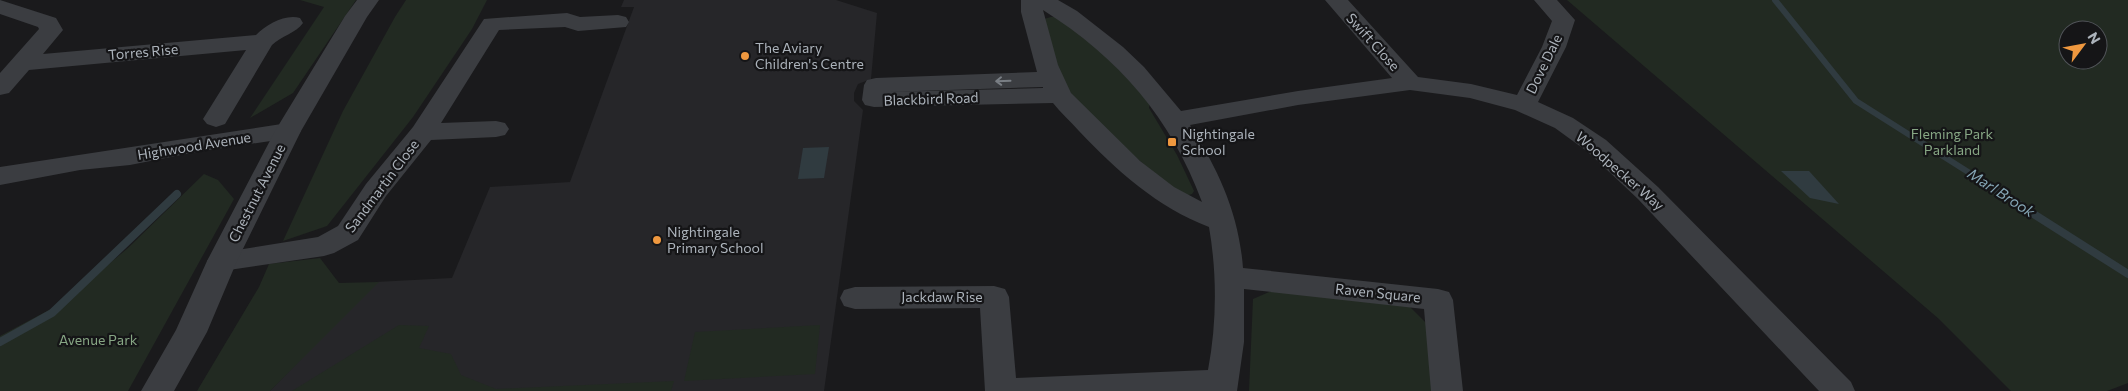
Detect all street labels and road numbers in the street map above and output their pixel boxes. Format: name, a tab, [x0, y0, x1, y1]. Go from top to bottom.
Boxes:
street label: Swift Close	[1343, 9, 1404, 74]
street label: Dove Dale	[1522, 31, 1565, 96]
street label: Torres Rise	[107, 40, 179, 63]
street label: Blackbird Road	[883, 88, 979, 109]
street label: Highwood Avenue	[136, 128, 252, 163]
street label: Woodpecker Way	[1573, 128, 1668, 214]
street label: Sandmartin Close	[341, 136, 422, 236]
street label: Chestnut Avenue	[224, 141, 289, 245]
street label: Raven Square	[1334, 280, 1422, 305]
street label: Jackdaw Rise	[901, 288, 983, 305]

